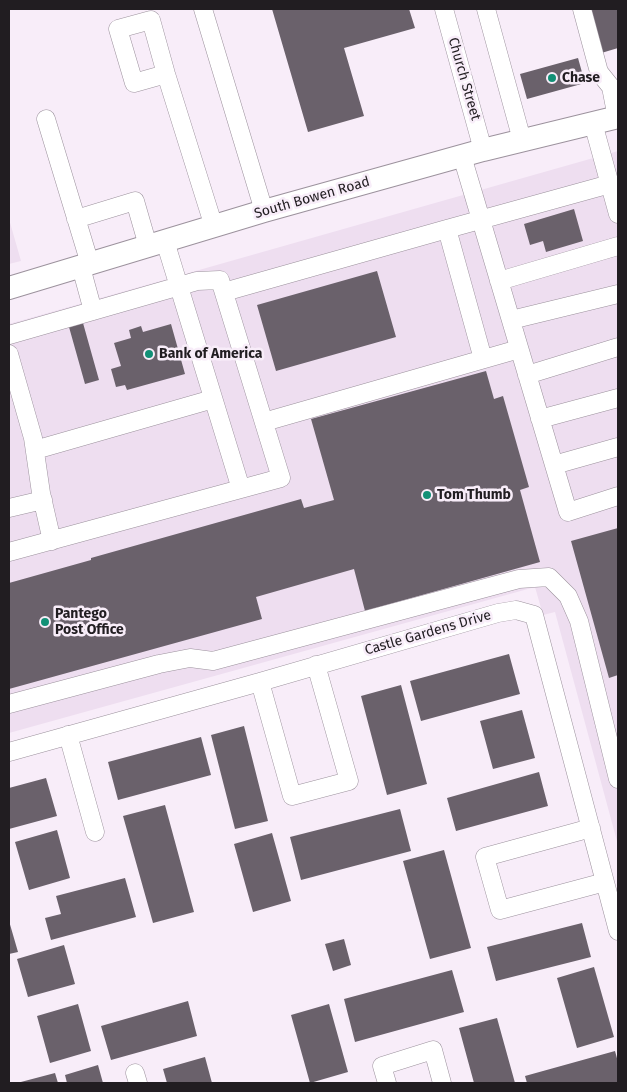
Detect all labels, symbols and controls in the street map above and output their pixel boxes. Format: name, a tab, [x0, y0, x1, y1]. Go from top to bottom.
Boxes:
street label: Church Street	[444, 36, 484, 122]
place label: Chase	[562, 70, 600, 86]
marker: Chase	[546, 72, 558, 84]
street label: South Bowen Road	[252, 173, 372, 223]
place label: Bank of America	[159, 346, 263, 362]
marker: Bank of America	[143, 348, 155, 360]
place label: Tom Thumb	[437, 487, 511, 503]
marker: Tom Thumb	[421, 489, 433, 501]
place label: Pantego Post Office	[55, 606, 124, 638]
street label: Castle Gardens Drive	[363, 607, 493, 659]
marker: Pantego Post Office	[39, 616, 51, 628]

